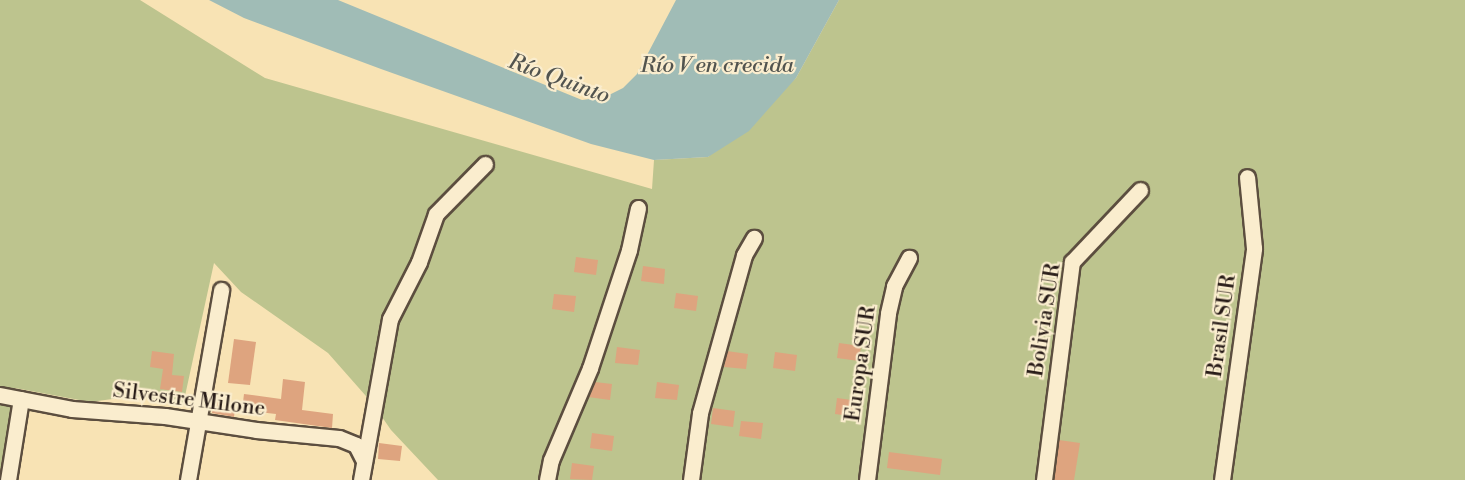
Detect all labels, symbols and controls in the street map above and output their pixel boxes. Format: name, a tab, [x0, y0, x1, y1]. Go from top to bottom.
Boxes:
water label: Río Quinto	[505, 49, 613, 109]
water label: Río V en crecida	[640, 53, 794, 79]
street label: Bolivia SUR	[1024, 262, 1066, 378]
street label: Brasil SUR	[1202, 273, 1242, 379]
street label: Europa SUR	[840, 305, 882, 423]
street label: Silvestre Milone	[111, 378, 267, 422]

